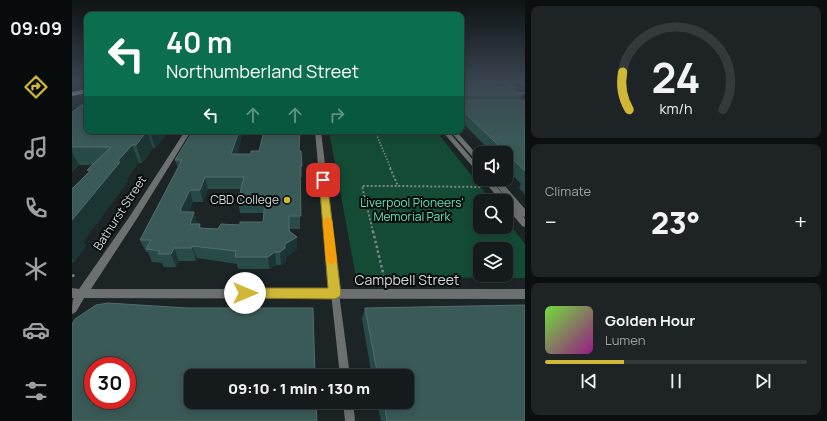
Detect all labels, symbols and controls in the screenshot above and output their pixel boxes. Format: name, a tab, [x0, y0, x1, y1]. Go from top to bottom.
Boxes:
text: 09:09	[10, 16, 62, 40]
text: 40 m	[166, 23, 232, 61]
icon: left	[100, 28, 152, 80]
text: 24	[651, 49, 701, 105]
text: Northumberland Street	[166, 59, 359, 83]
icon: directions	[22, 73, 50, 101]
text: km/h	[659, 99, 693, 118]
icon: left	[200, 104, 222, 126]
icon: ahead	[242, 104, 264, 126]
icon: ahead	[284, 104, 306, 126]
icon: right	[326, 104, 348, 126]
icon: music	[22, 134, 50, 162]
map controls	[473, 146, 513, 282]
button: sound	[473, 146, 513, 186]
pin	[306, 163, 340, 197]
icon: arrive	[312, 169, 334, 191]
street label: Bathurst Street	[89, 172, 150, 253]
text: Climate	[545, 182, 591, 200]
place label: CBD College	[210, 191, 279, 208]
icon: phone	[22, 194, 50, 222]
park label: Liverpool Pioneers' Memorial Park	[360, 194, 464, 225]
button: search	[473, 194, 513, 234]
marker: CBD College	[282, 195, 292, 205]
text: 23°	[651, 202, 700, 243]
text: −	[545, 207, 557, 237]
text: +	[794, 207, 807, 237]
button: layers	[473, 242, 513, 282]
icon: climate	[22, 255, 50, 283]
street label: Campbell Street	[355, 270, 460, 289]
position arrow	[224, 272, 266, 314]
text: Golden Hour	[605, 310, 695, 331]
icon: car	[22, 316, 50, 344]
text: Lumen	[605, 331, 645, 349]
speed limit sign: 30	[84, 357, 136, 409]
icon: previous	[578, 370, 600, 392]
icon: pause	[665, 370, 687, 392]
icon: next	[752, 370, 774, 392]
icon: filters	[22, 377, 50, 405]
text: 09:10 · 1 min · 130 m	[228, 378, 370, 399]

